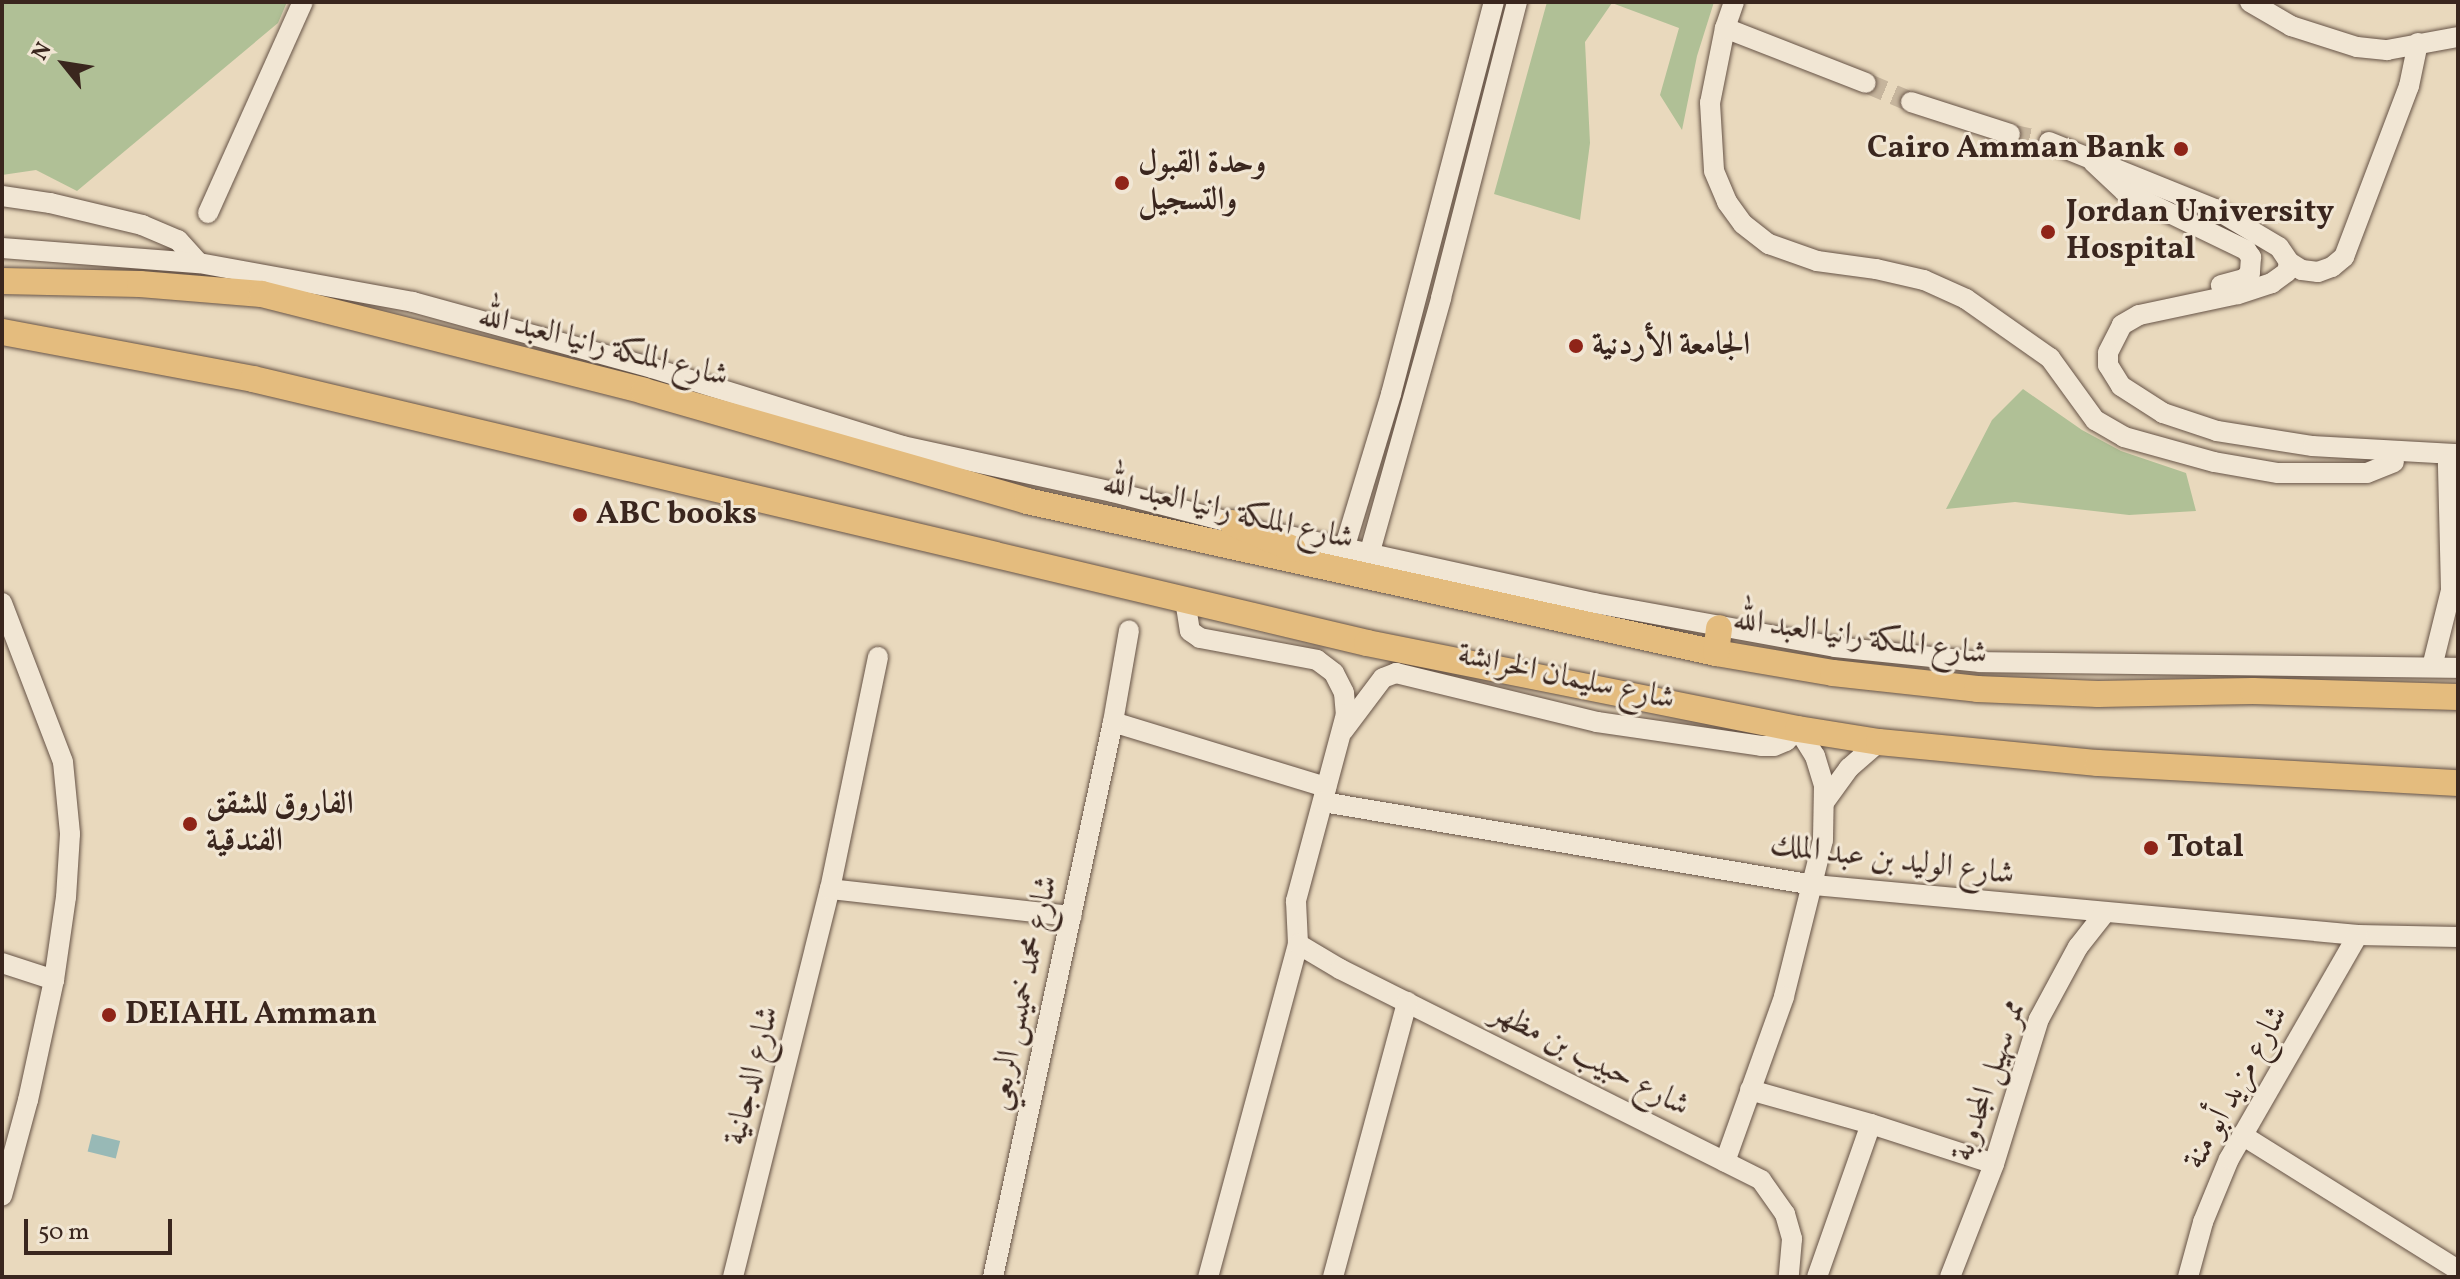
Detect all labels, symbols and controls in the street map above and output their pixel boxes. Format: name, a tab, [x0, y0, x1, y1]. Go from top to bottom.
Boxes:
north arrow	[24, 24, 104, 104]
text: N	[25, 37, 60, 66]
place label: Cairo Amman Bank	[1867, 130, 2165, 168]
marker: Cairo Amman Bank	[2172, 140, 2190, 158]
place label: وحدة القبول والتسجيل	[1138, 146, 1266, 221]
marker: وحدة القبول والتسجيل	[1113, 174, 1131, 192]
place label: Jordan University Hospital	[2066, 195, 2334, 270]
marker: Jordan University Hospital	[2037, 221, 2059, 243]
street label: شارع الملكة رانيا العبد الله	[474, 297, 732, 397]
place label: الجامعة الأردنية	[1592, 327, 1750, 365]
marker: الجامعة الأردنية	[1567, 337, 1585, 355]
street label: شارع الملكة رانيا العبد الله	[1099, 464, 1357, 560]
place label: ABC books	[596, 496, 757, 534]
marker: ABC books	[571, 506, 589, 524]
street label: شارع الملكة رانيا العبد الله	[1731, 601, 1989, 675]
street label: شارع سليمان الخرابشة	[1454, 636, 1678, 720]
place label: الفاروق للشقق الفندقية	[206, 787, 354, 862]
marker: الفاروق للشقق الفندقية	[181, 815, 199, 833]
street label: شارع الوليد بن عبد الملك	[1768, 827, 2016, 895]
place label: Total	[2167, 829, 2244, 867]
marker: Total	[2142, 839, 2160, 857]
street label: شارع محمد خميس الربعي	[980, 872, 1068, 1114]
street label: شارع حبيب بن مظهر	[1485, 994, 1695, 1126]
street label: ممر سهيل المجدوبة	[1944, 995, 2036, 1167]
place label: DEIAHL Amman	[125, 996, 377, 1034]
street label: شارع مزيد أبو منة	[2176, 999, 2298, 1177]
street label: شارع الدجانية	[717, 1002, 789, 1150]
marker: DEIAHL Amman	[100, 1006, 118, 1024]
scale bar	[28, 1203, 176, 1253]
text: 50 m	[38, 1216, 90, 1250]

